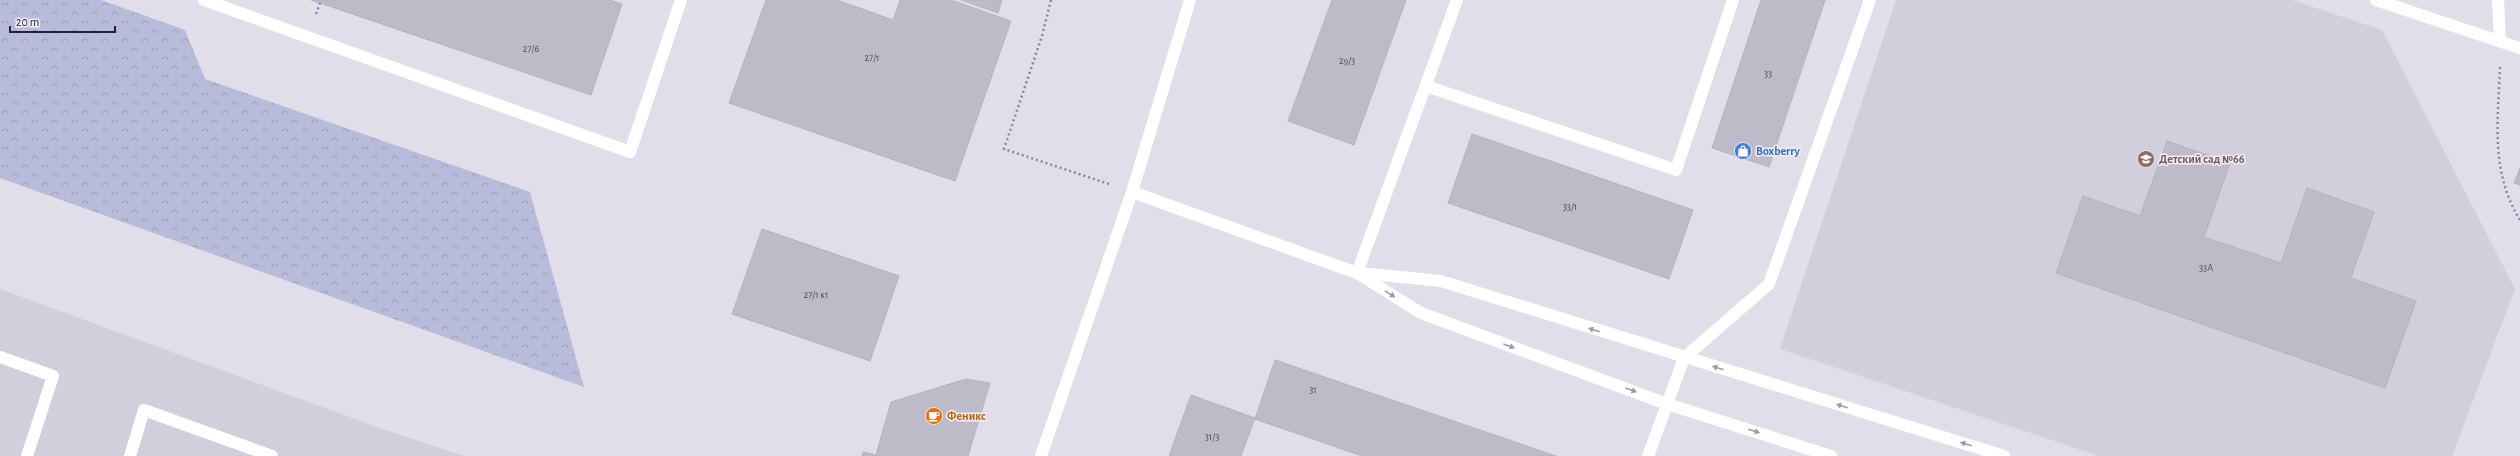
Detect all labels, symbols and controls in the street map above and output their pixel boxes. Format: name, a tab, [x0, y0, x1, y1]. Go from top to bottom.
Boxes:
scale bar	[10, 8, 115, 34]
text: 20 m	[16, 16, 39, 28]
house number: 27/6	[523, 44, 539, 54]
house number: 27/1	[864, 53, 880, 63]
house number: 29/3	[1339, 56, 1355, 66]
house number: 33	[1764, 69, 1772, 79]
shop icon: Boxberry	[1733, 141, 1753, 161]
place label: Boxberry	[1756, 145, 1801, 158]
school or university icon: Детский сад №66	[2136, 149, 2156, 169]
place label: Детский сад №66	[2159, 153, 2245, 165]
house number: 33/1	[1563, 202, 1577, 212]
house number: 33А	[2199, 263, 2213, 273]
house number: 27/1 к1	[804, 290, 828, 300]
one-way arrow	[1385, 290, 1395, 298]
one-way arrow	[1587, 326, 1599, 332]
one-way arrow	[1503, 343, 1515, 349]
one-way arrow	[1712, 365, 1724, 371]
house number: 31	[1309, 385, 1317, 395]
one-way arrow	[1625, 388, 1637, 394]
one-way arrow	[1836, 403, 1848, 409]
cafe icon: Феникс	[924, 406, 944, 426]
place label: Феникс	[947, 410, 986, 422]
one-way arrow	[1749, 428, 1761, 434]
house number: 31/3	[1205, 432, 1219, 442]
one-way arrow	[1960, 441, 1972, 447]

